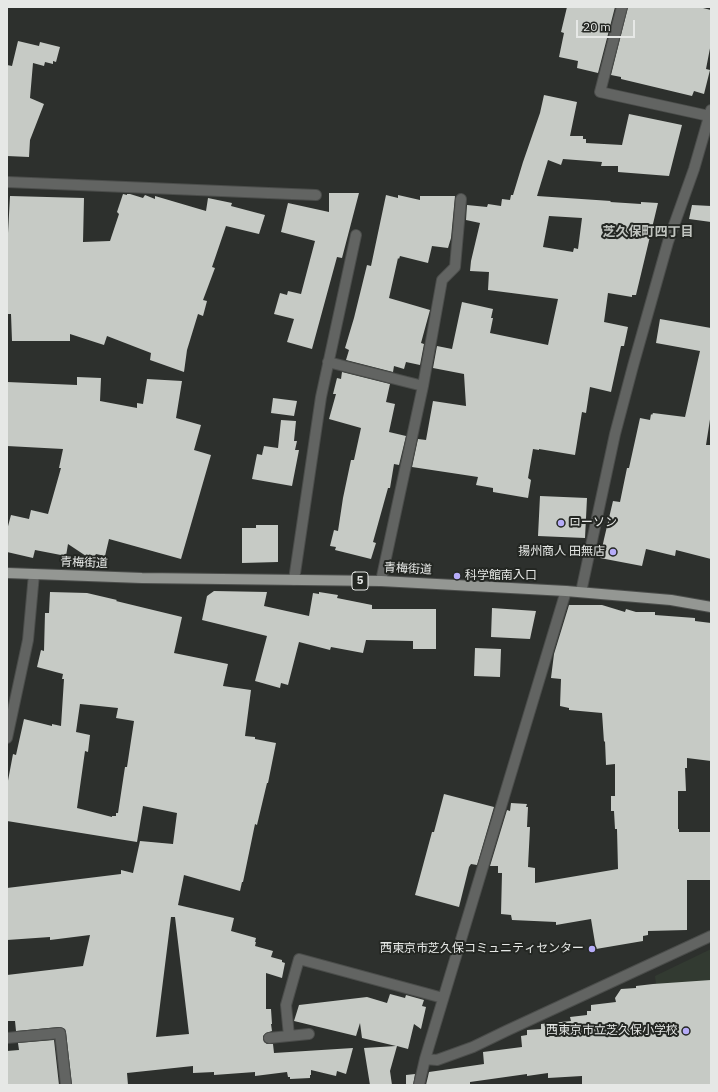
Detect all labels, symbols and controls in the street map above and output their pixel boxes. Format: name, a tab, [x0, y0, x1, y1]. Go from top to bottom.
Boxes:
scale bar	[578, 12, 637, 38]
text: 20 m	[583, 19, 611, 34]
district label: 芝久保町四丁目	[603, 224, 693, 240]
place label: ローソン	[569, 516, 617, 530]
marker: ローソン	[556, 518, 566, 528]
place label: 揚州商人 田無店	[518, 545, 605, 559]
marker: 揚州商人 田無店	[608, 547, 618, 557]
street label: 青梅街道	[60, 555, 108, 571]
street label: 青梅街道	[384, 561, 432, 577]
place label: 科学館南入口	[465, 569, 537, 583]
marker: 科学館南入口	[452, 571, 462, 581]
road number: 5	[352, 572, 368, 590]
place label: 西東京市芝久保コミュニティセンター	[380, 942, 584, 956]
marker: 西東京市芝久保コミュニティセンター	[587, 944, 597, 954]
place label: 西東京市立芝久保小学校	[546, 1024, 678, 1038]
marker: 西東京市立芝久保小学校	[681, 1026, 691, 1036]

